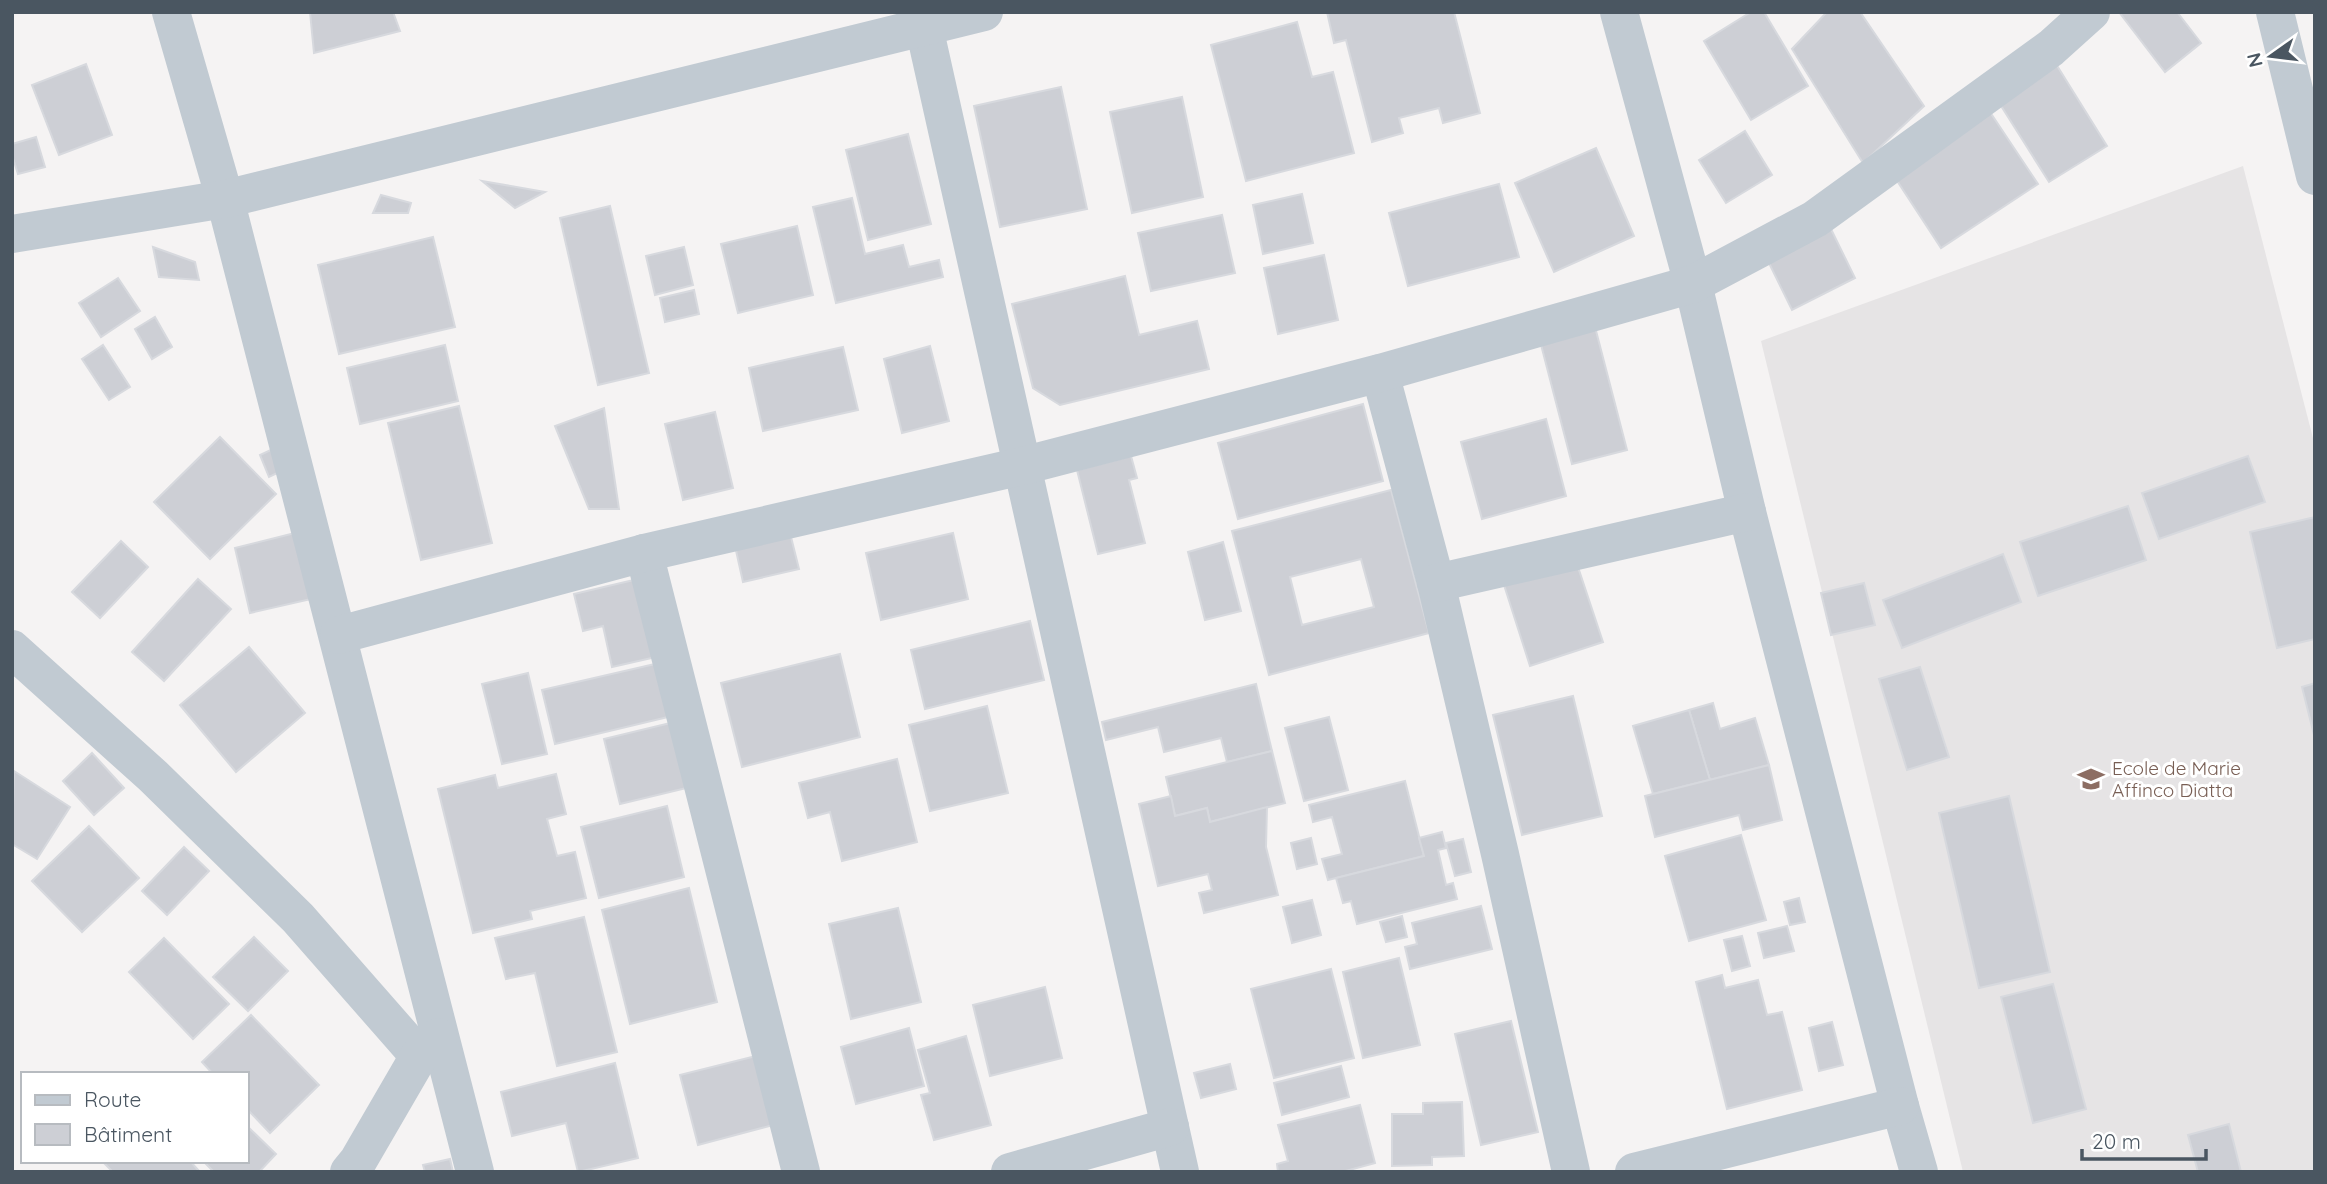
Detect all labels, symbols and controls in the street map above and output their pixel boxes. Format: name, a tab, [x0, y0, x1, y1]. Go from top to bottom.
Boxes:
north arrow	[2236, 21, 2306, 91]
text: N	[2241, 50, 2268, 70]
place label: Ecole de Marie Affinco Diatta	[2112, 756, 2241, 802]
school or university icon: Ecole de Marie Affinco Diatta	[2076, 764, 2106, 794]
legend	[21, 1072, 248, 1163]
text: Route	[84, 1086, 141, 1112]
scale bar	[2082, 1118, 2206, 1162]
text: Bâtiment	[84, 1121, 172, 1147]
text: 20 m	[2092, 1128, 2141, 1154]

